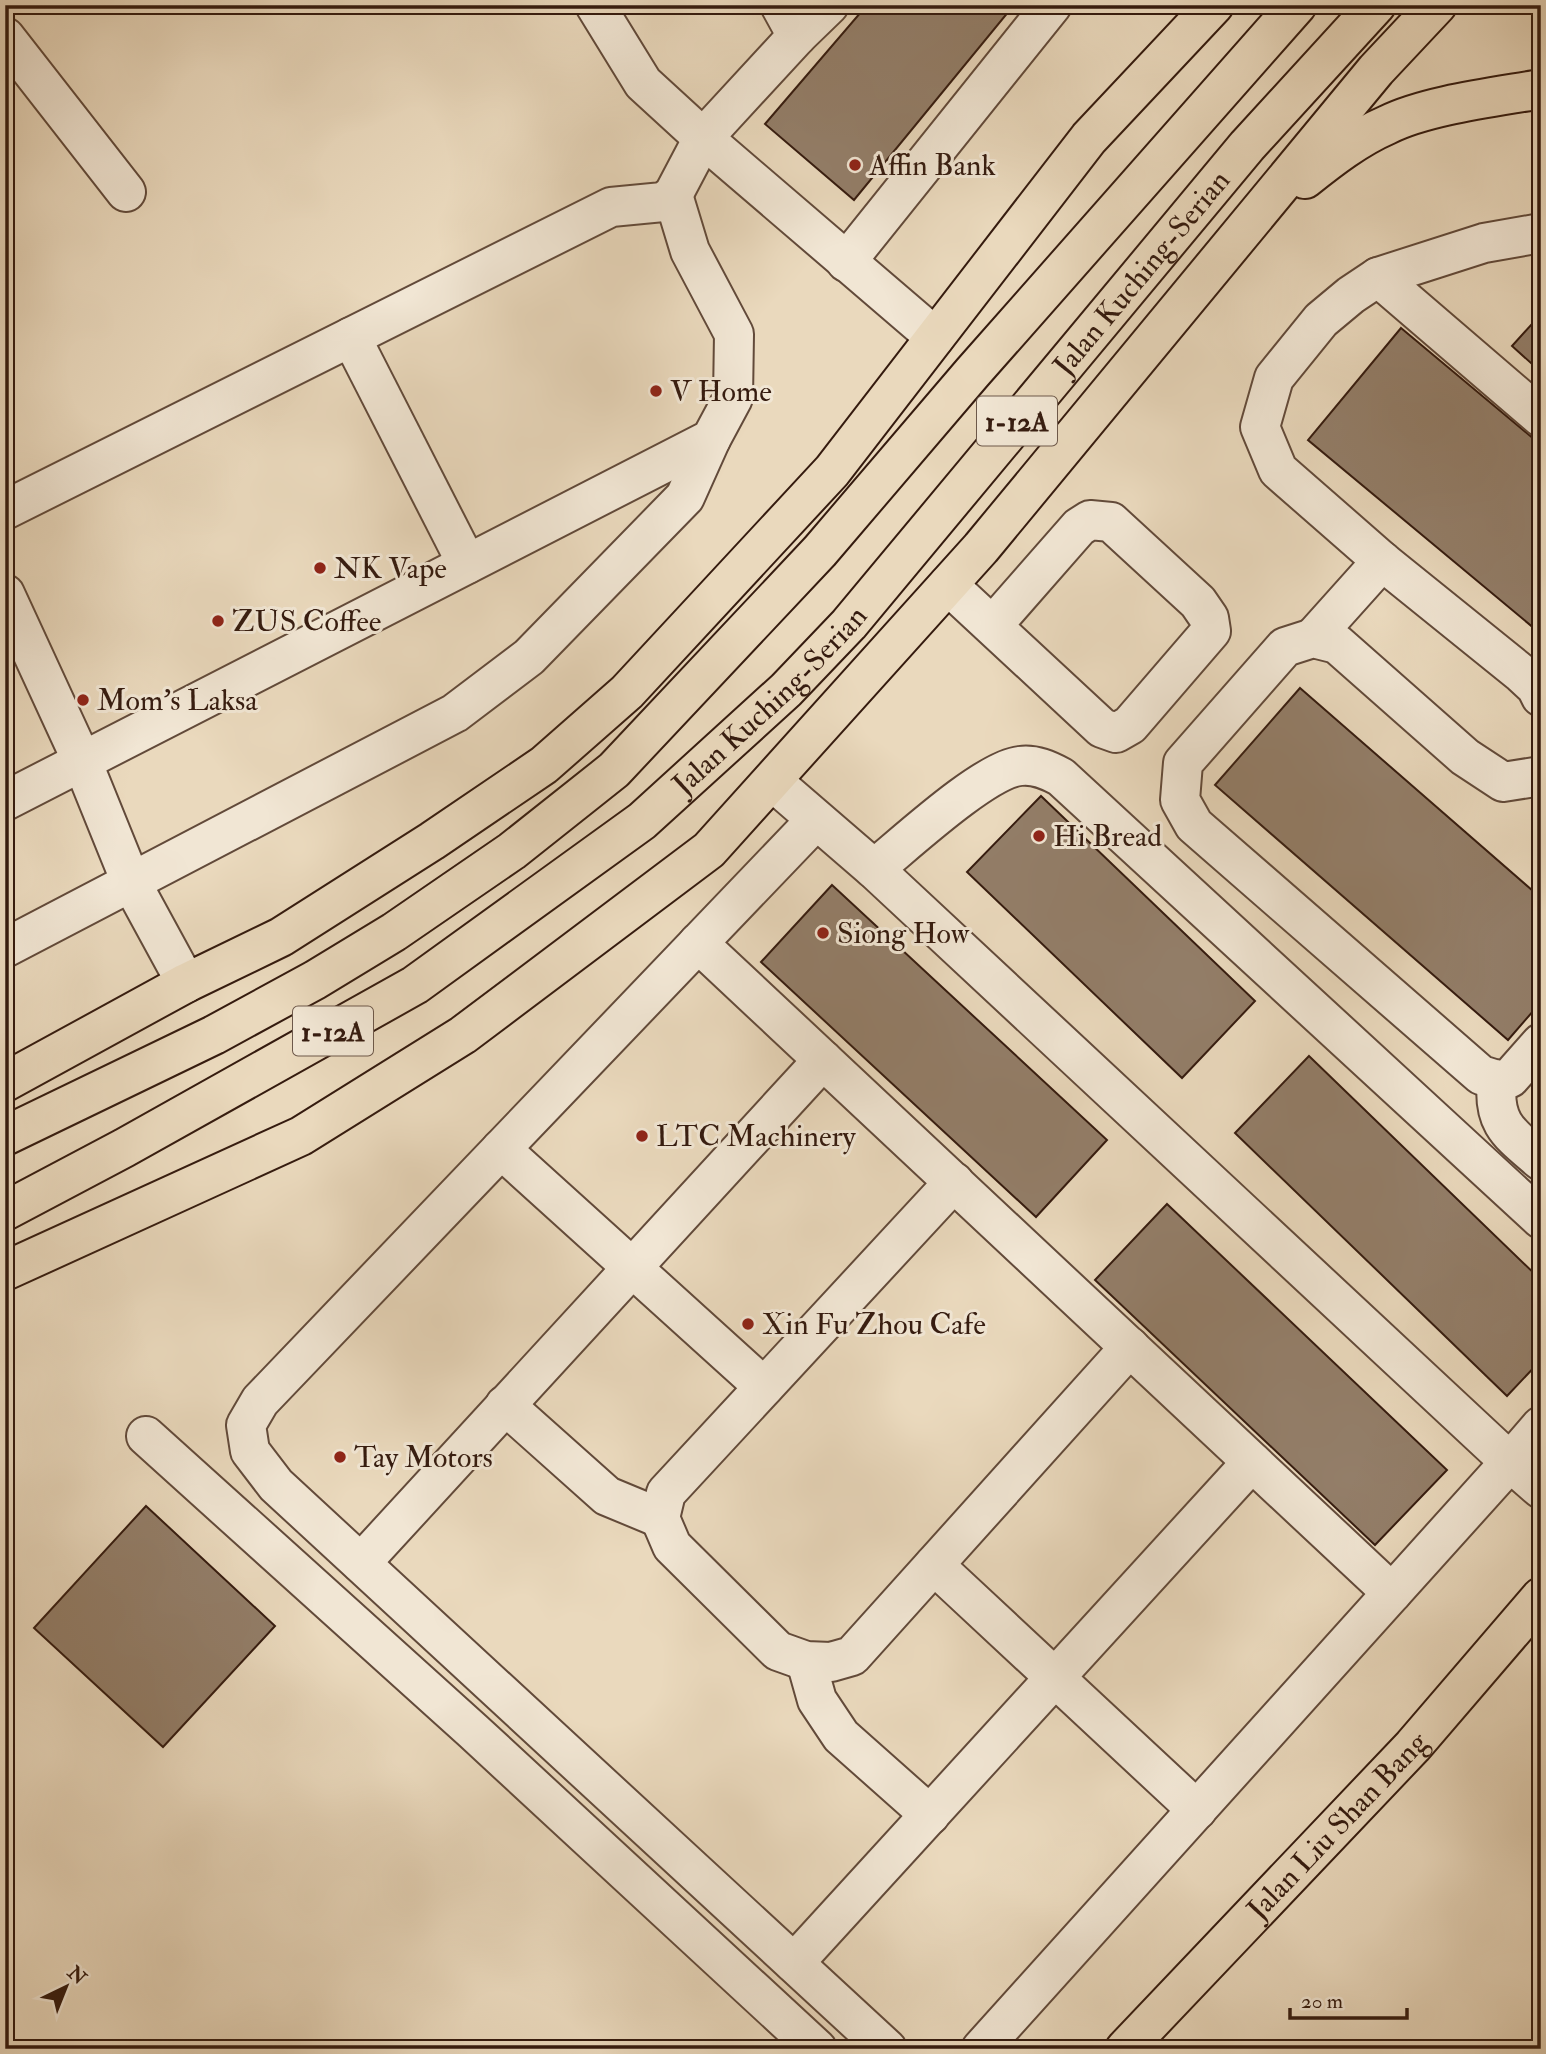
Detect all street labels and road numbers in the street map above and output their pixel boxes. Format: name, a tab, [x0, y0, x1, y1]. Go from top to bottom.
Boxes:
street label: Jalan Kuching-Serian	[1045, 163, 1238, 384]
road number: 1-12A	[977, 396, 1057, 446]
street label: Jalan Kuching-Serian	[664, 599, 875, 804]
road number: 1-12A	[293, 1006, 373, 1056]
street label: Jalan Liu Shan Bang	[1239, 1724, 1437, 1929]

